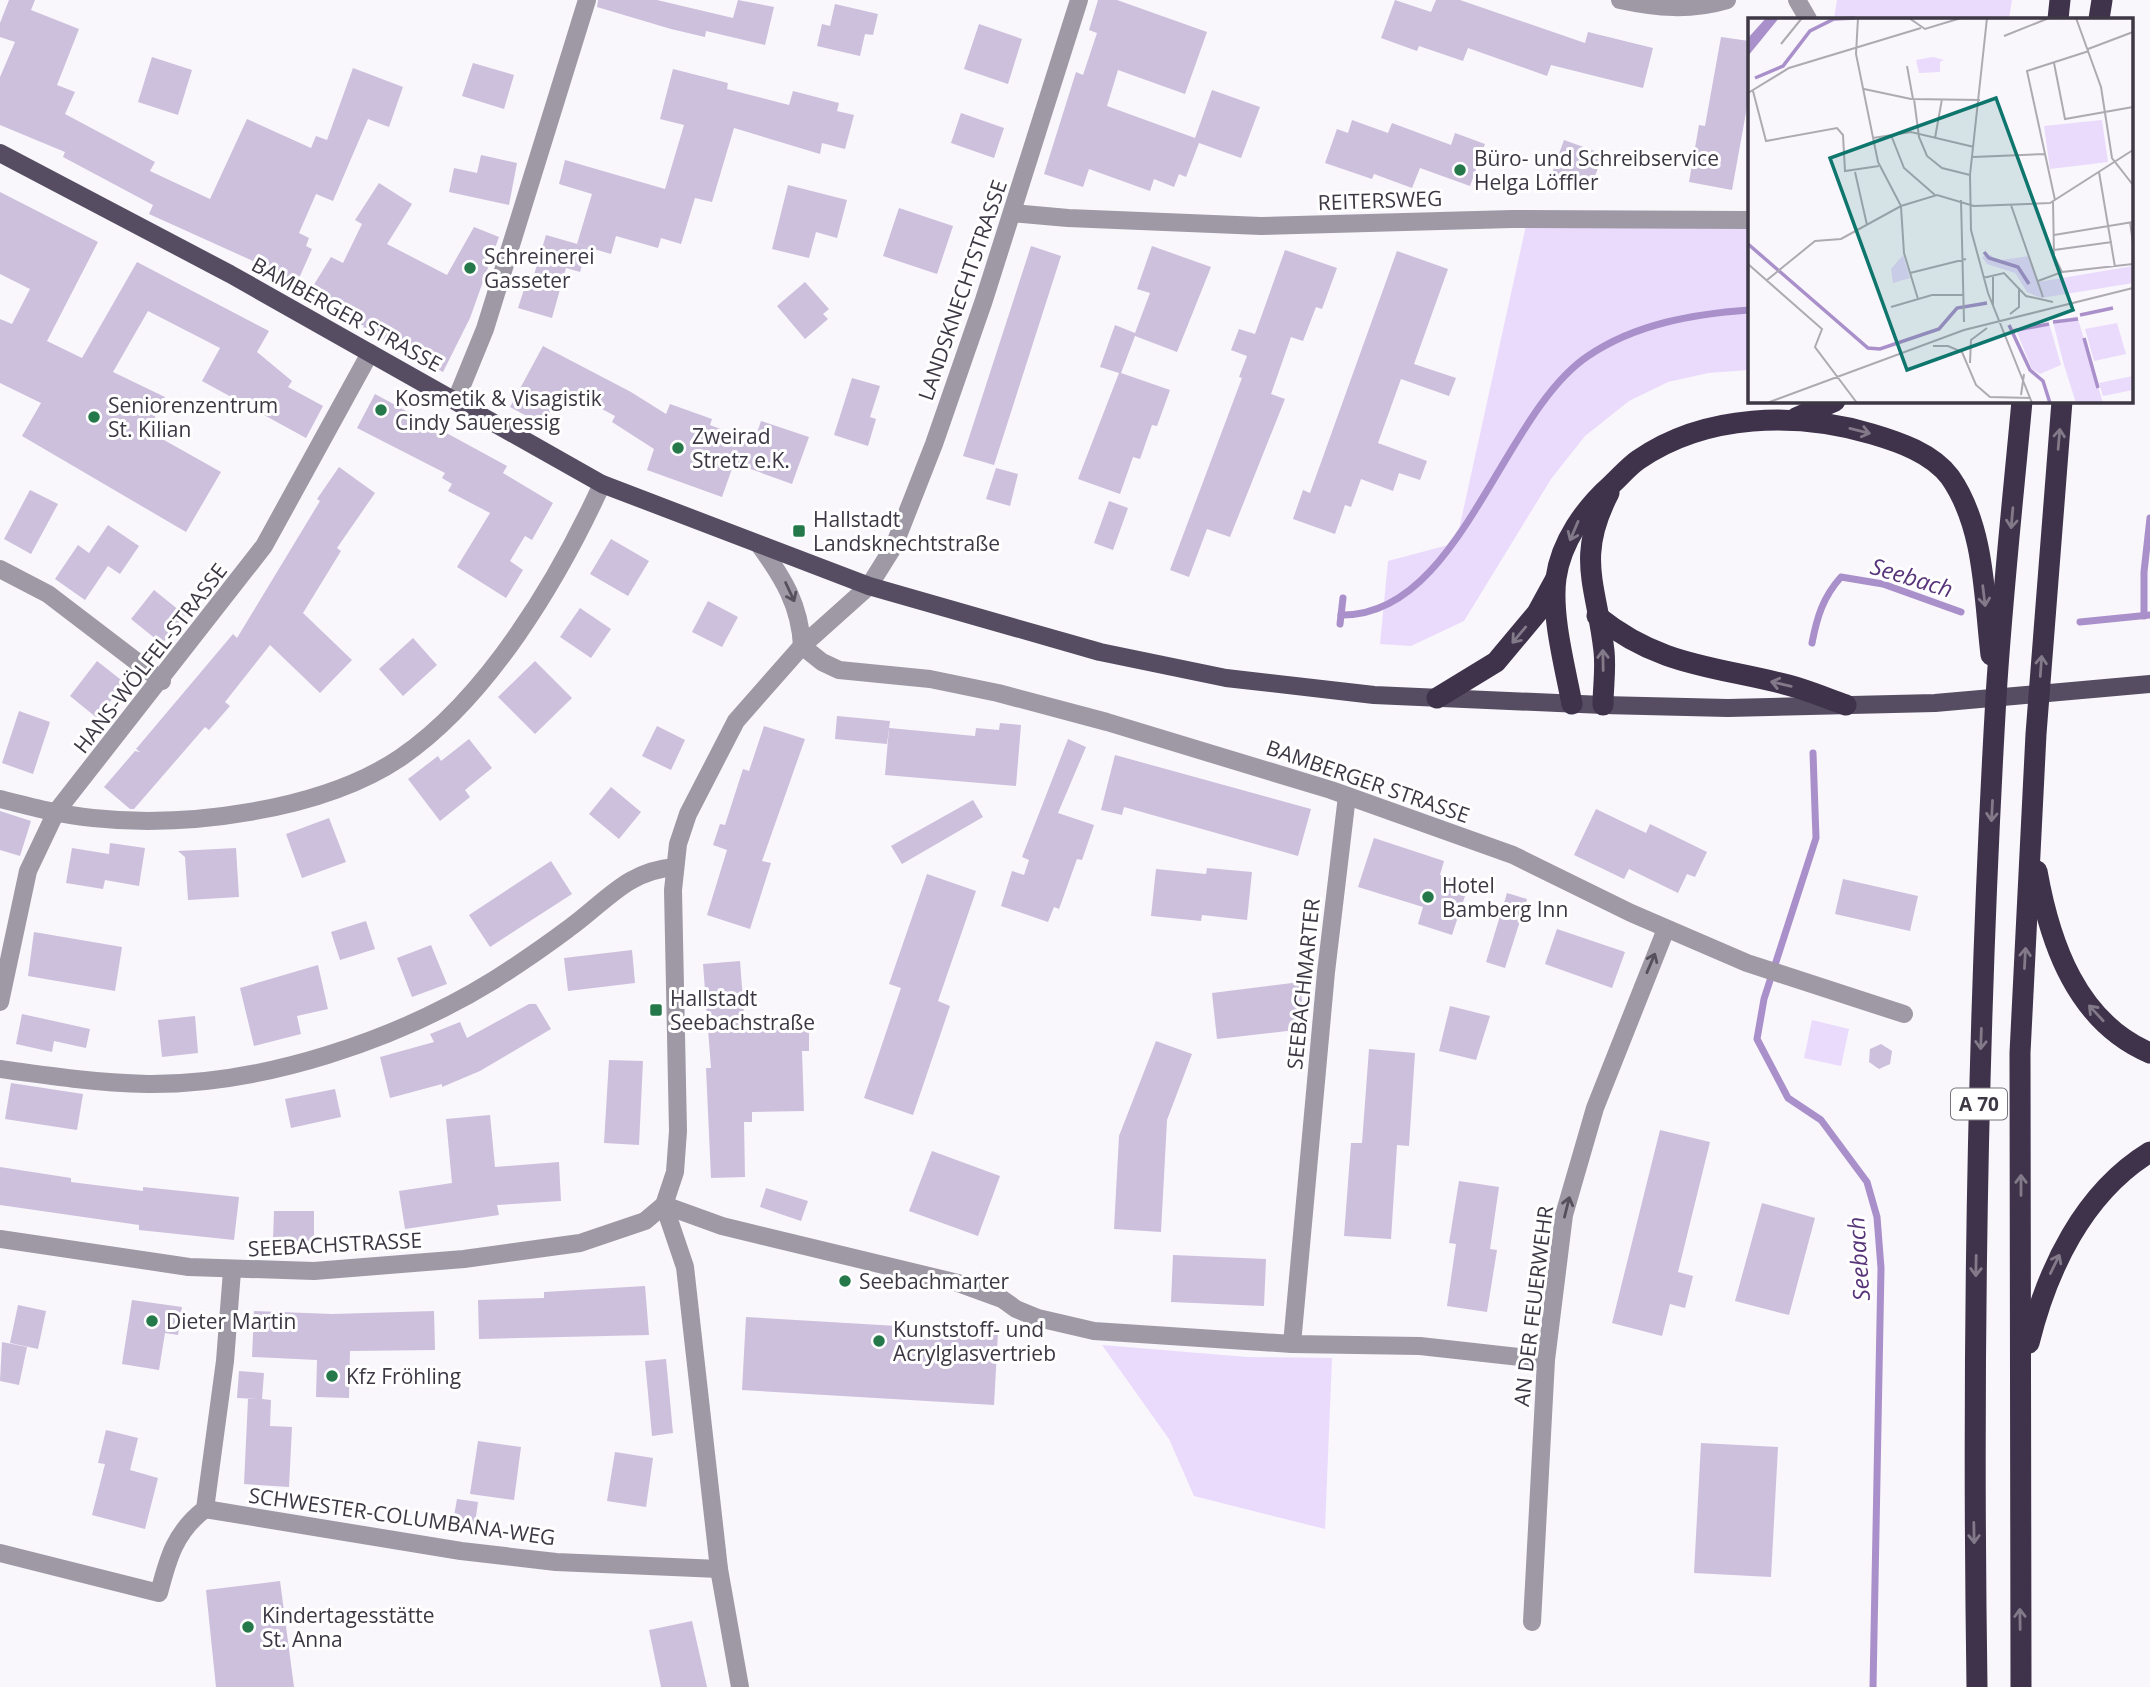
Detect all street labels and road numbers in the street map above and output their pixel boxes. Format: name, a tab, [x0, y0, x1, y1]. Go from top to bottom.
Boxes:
street label: LANDSKNECHTSTRASSE	[911, 176, 1013, 404]
street label: REITERSWEG	[1317, 184, 1443, 216]
street label: BAMBERGER STRASSE	[247, 250, 447, 378]
street label: HANS-WÖLFEL-STRASSE	[67, 557, 233, 759]
street label: BAMBERGER STRASSE	[1263, 733, 1473, 829]
street label: SEEBACHMARTER	[1280, 897, 1326, 1071]
road number: A 70	[1951, 1088, 2007, 1120]
street label: AN DER FEUERWEHR	[1507, 1204, 1559, 1408]
street label: SEEBACHSTRASSE	[247, 1225, 423, 1263]
street label: SCHWESTER-COLUMBANA-WEG	[247, 1481, 557, 1551]

